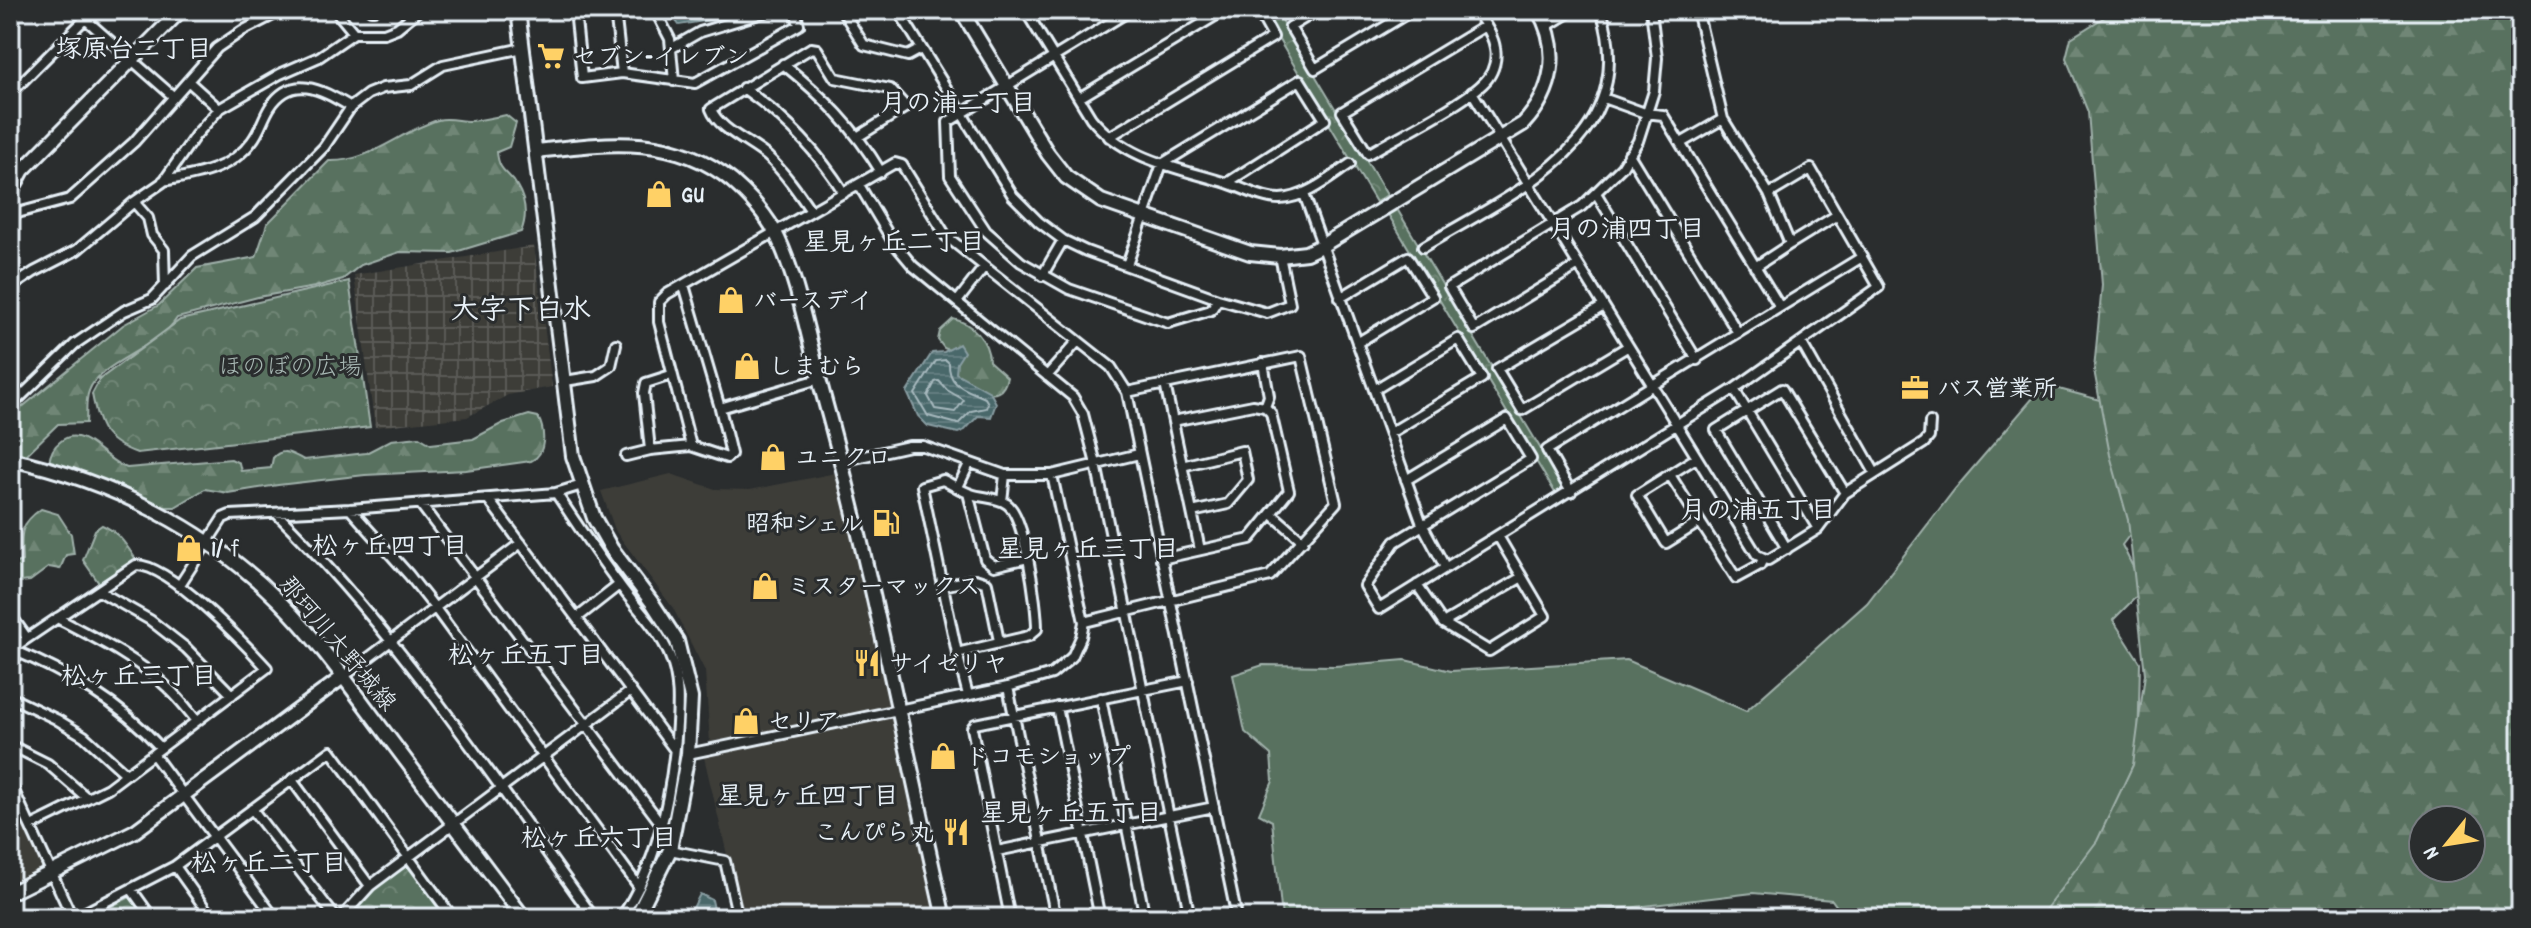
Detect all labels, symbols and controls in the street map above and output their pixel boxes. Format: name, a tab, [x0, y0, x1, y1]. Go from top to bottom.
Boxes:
district label: 塚原台二丁目	[56, 33, 212, 70]
supermarket icon: セブン-イレブン	[536, 41, 566, 71]
place label: セブン-イレブン	[573, 42, 749, 76]
district label: 月の浦二丁目	[880, 87, 1036, 124]
shop icon: GU	[644, 179, 674, 209]
place label: GU	[681, 180, 705, 214]
district label: 月の浦四丁目	[1549, 213, 1705, 250]
district label: 星見ヶ丘二丁目	[803, 226, 985, 263]
shop icon: バースデイ	[716, 285, 746, 315]
place label: バースデイ	[753, 286, 873, 320]
district label: 大字下白水	[451, 293, 591, 333]
shop icon: しまむら	[732, 351, 762, 381]
park label: ほのぼの広場	[218, 352, 362, 386]
place label: しまむら	[769, 352, 865, 386]
office icon: バス営業所	[1900, 373, 1930, 403]
place label: バス営業所	[1937, 374, 2057, 408]
shop icon: ユニクロ	[758, 442, 788, 472]
place label: ユニクロ	[795, 443, 891, 477]
district label: 月の浦五丁目	[1680, 494, 1836, 531]
fuel station icon: 昭和シェル	[871, 508, 901, 538]
place label: 昭和シェル	[746, 509, 864, 543]
district label: 松ヶ丘四丁目	[312, 530, 468, 567]
shop icon: 1/ｆ	[174, 533, 204, 563]
district label: 星見ヶ丘三丁目	[997, 533, 1179, 570]
place label: 1/ｆ	[211, 534, 247, 568]
street label: 那珂川大野城線	[269, 570, 403, 720]
shop icon: ミスターマックス	[750, 571, 780, 601]
place label: ミスターマックス	[787, 572, 980, 606]
district label: 松ヶ丘五丁目	[448, 639, 604, 676]
restaurant icon: サイゼリヤ	[852, 648, 882, 678]
place label: サイゼリヤ	[889, 649, 1008, 683]
district label: 松ヶ丘三丁目	[61, 660, 217, 697]
shop icon: セリア	[731, 706, 761, 736]
place label: セリア	[768, 707, 840, 741]
shop icon: ドコモショップ	[928, 741, 958, 771]
place label: ドコモショップ	[965, 742, 1131, 776]
district label: 星見ヶ丘四丁目	[717, 780, 899, 817]
district label: 星見ヶ丘五丁目	[980, 797, 1162, 834]
north arrow	[2407, 804, 2487, 884]
restaurant icon: こんぴら丸	[941, 817, 971, 847]
place label: こんぴら丸	[814, 818, 934, 852]
district label: 松ヶ丘六丁目	[521, 822, 677, 859]
text: N	[2417, 840, 2449, 865]
district label: 松ヶ丘二丁目	[191, 847, 347, 884]

